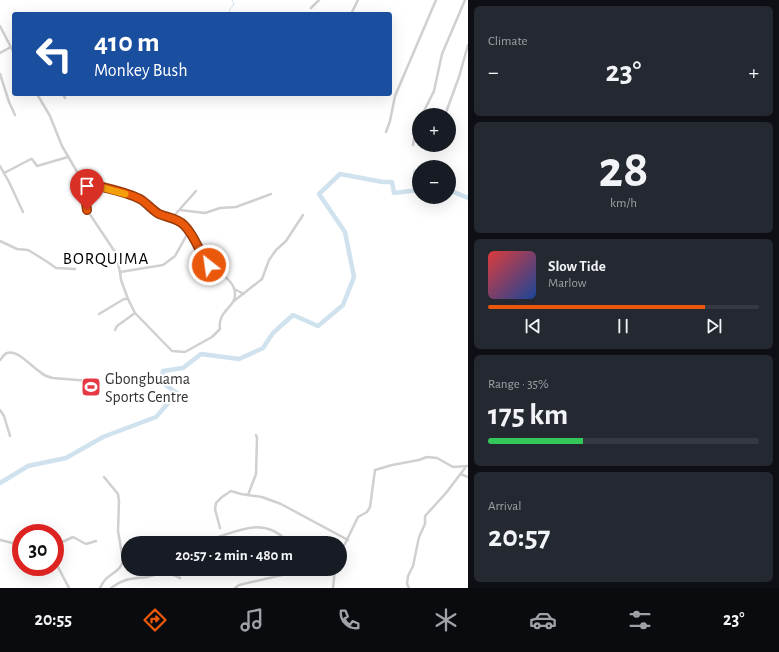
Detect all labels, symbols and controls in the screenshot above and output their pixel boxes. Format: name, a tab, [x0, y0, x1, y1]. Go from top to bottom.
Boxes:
icon: left	[28, 28, 80, 80]
text: 410 m	[94, 29, 160, 57]
text: Climate	[488, 35, 527, 48]
text: 23°	[606, 57, 641, 87]
text: −	[488, 61, 499, 83]
text: +	[748, 61, 759, 83]
text: Monkey Bush	[94, 62, 188, 80]
map controls	[412, 108, 456, 204]
button: +	[412, 108, 456, 152]
text: 28	[598, 144, 649, 196]
button: −	[412, 160, 456, 204]
pin	[70, 169, 104, 210]
icon: arrive	[76, 175, 98, 197]
text: km/h	[610, 197, 637, 210]
position arrow	[188, 244, 230, 286]
district label: BORQUIMA	[63, 250, 149, 268]
text: Slow Tide	[548, 259, 606, 274]
text: Marlow	[548, 277, 586, 290]
icon: previous	[522, 315, 544, 337]
icon: pause	[612, 315, 634, 337]
icon: next	[703, 315, 725, 337]
place label: Gbongbuama Sports Centre	[105, 371, 190, 405]
sports icon: Gbongbuama Sports Centre	[80, 376, 102, 398]
text: Range · 35%	[488, 378, 549, 391]
text: 175 km	[488, 400, 568, 430]
text: Arrival	[488, 500, 521, 513]
text: 20:57	[488, 522, 551, 552]
speed limit sign: 30	[12, 524, 64, 576]
text: 20:57 · 2 min · 480 m	[175, 548, 293, 563]
icon: directions	[141, 606, 169, 634]
icon: music	[238, 606, 266, 634]
icon: phone	[335, 606, 363, 634]
icon: climate	[432, 606, 460, 634]
icon: car	[529, 606, 557, 634]
icon: filters	[626, 606, 654, 634]
text: 20:55	[34, 611, 72, 629]
text: 23°	[723, 611, 744, 629]

